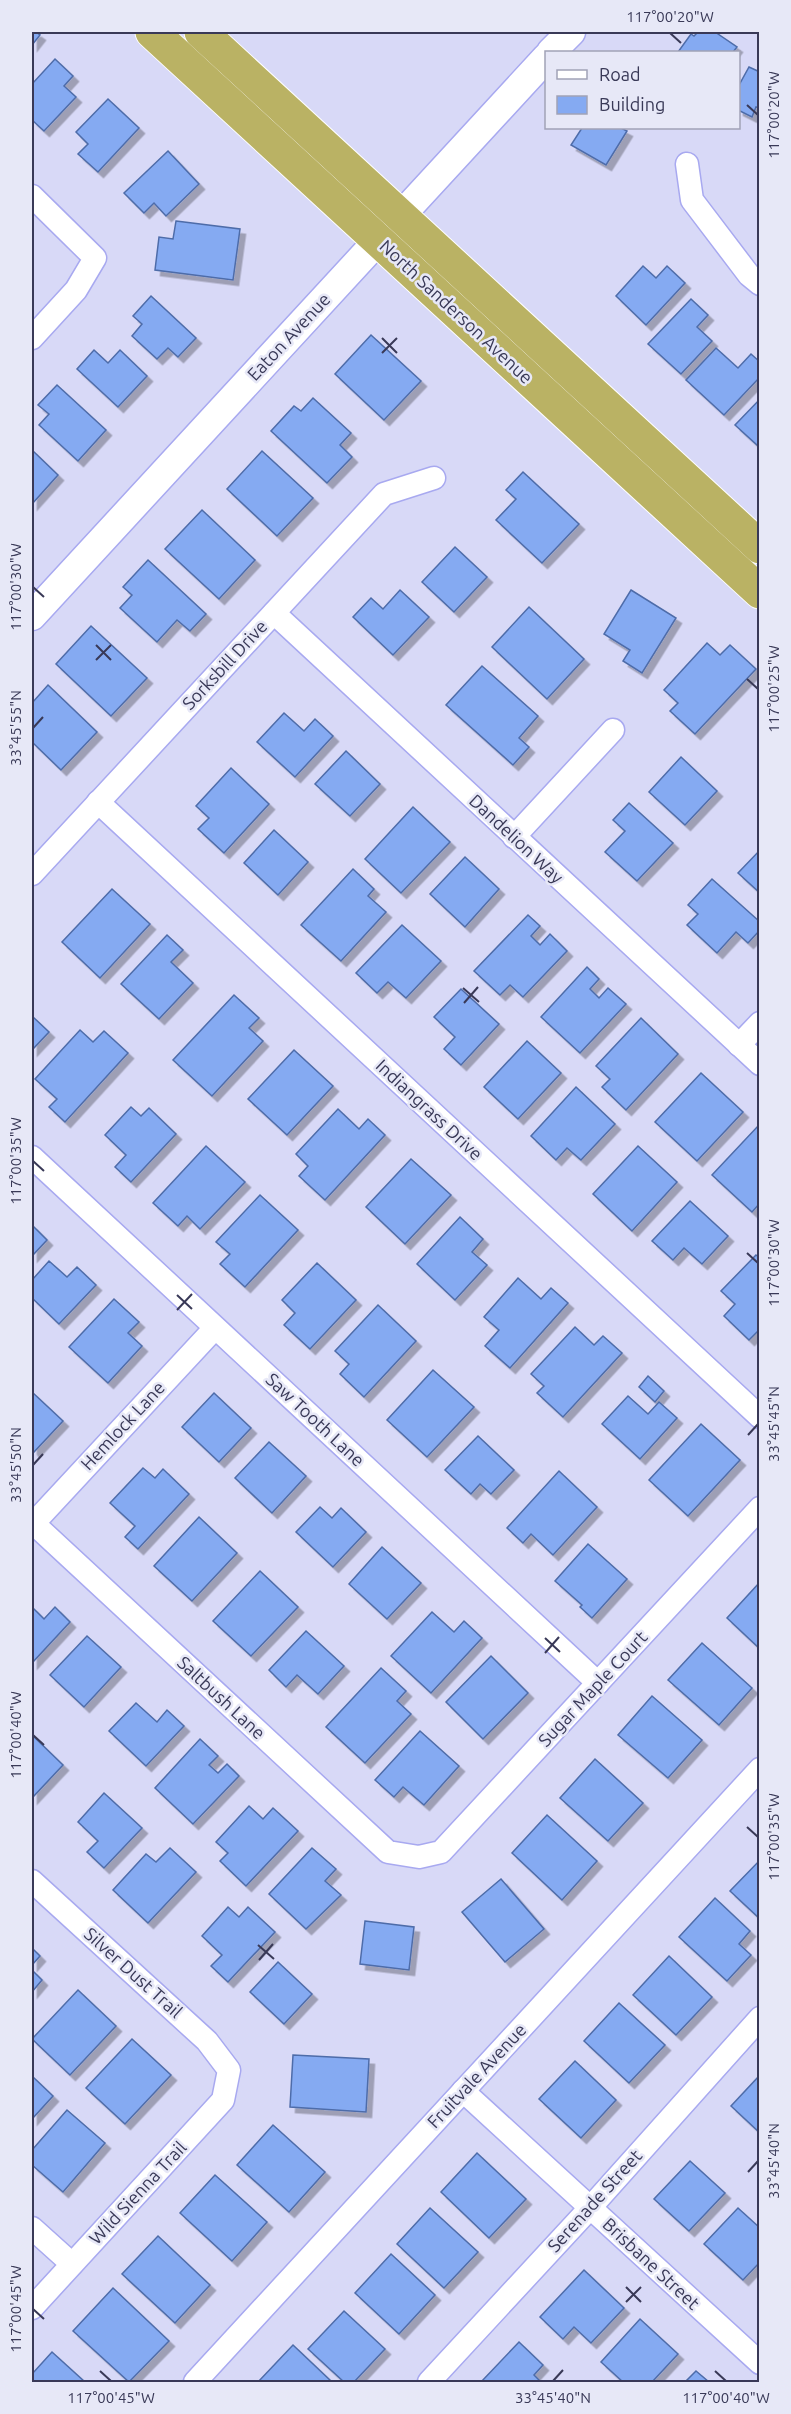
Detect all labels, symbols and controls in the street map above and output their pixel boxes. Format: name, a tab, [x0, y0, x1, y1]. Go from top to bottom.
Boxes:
text: 117°00'20"W	[626, 8, 714, 25]
legend	[545, 51, 740, 129]
text: Road	[599, 64, 641, 84]
text: 117°00'20"W	[765, 71, 782, 159]
text: Building	[599, 94, 665, 114]
street label: North Sanderson Avenue	[376, 235, 537, 387]
street label: Eaton Avenue	[243, 289, 334, 384]
text: 117°00'30"W	[7, 543, 24, 631]
street label: Sorksbill Drive	[178, 616, 271, 713]
text: 117°00'25"W	[765, 645, 782, 733]
text: 33°45'55"N	[7, 690, 24, 766]
street label: Dandelion Way	[466, 790, 568, 887]
street label: Indiangrass Drive	[372, 1055, 487, 1164]
text: 117°00'35"W	[7, 1117, 24, 1205]
text: 117°00'30"W	[765, 1219, 782, 1307]
street label: Saw Tooth Lane	[262, 1369, 369, 1470]
street label: Hemlock Lane	[76, 1377, 168, 1474]
text: 33°45'45"N	[765, 1386, 782, 1462]
text: 33°45'50"N	[7, 1427, 24, 1503]
street label: Sugar Maple Court	[534, 1627, 651, 1750]
street label: Saltbush Lane	[174, 1652, 270, 1743]
text: 117°00'40"W	[7, 1691, 24, 1779]
text: 117°00'35"W	[765, 1793, 782, 1881]
street label: Silver Dust Trail	[81, 1923, 187, 2022]
street label: Fruitvale Avenue	[423, 2019, 530, 2132]
text: 33°45'40"N	[765, 2123, 782, 2199]
street label: Wild Sienna Trail	[85, 2137, 190, 2248]
street label: Serenade Street	[543, 2145, 645, 2256]
street label: Brisbane Street	[599, 2213, 704, 2313]
text: 117°00'45"W	[7, 2265, 24, 2353]
text: 117°00'45"W	[67, 2389, 155, 2406]
text: 33°45'40"N	[515, 2389, 591, 2406]
text: 117°00'40"W	[682, 2389, 770, 2406]

